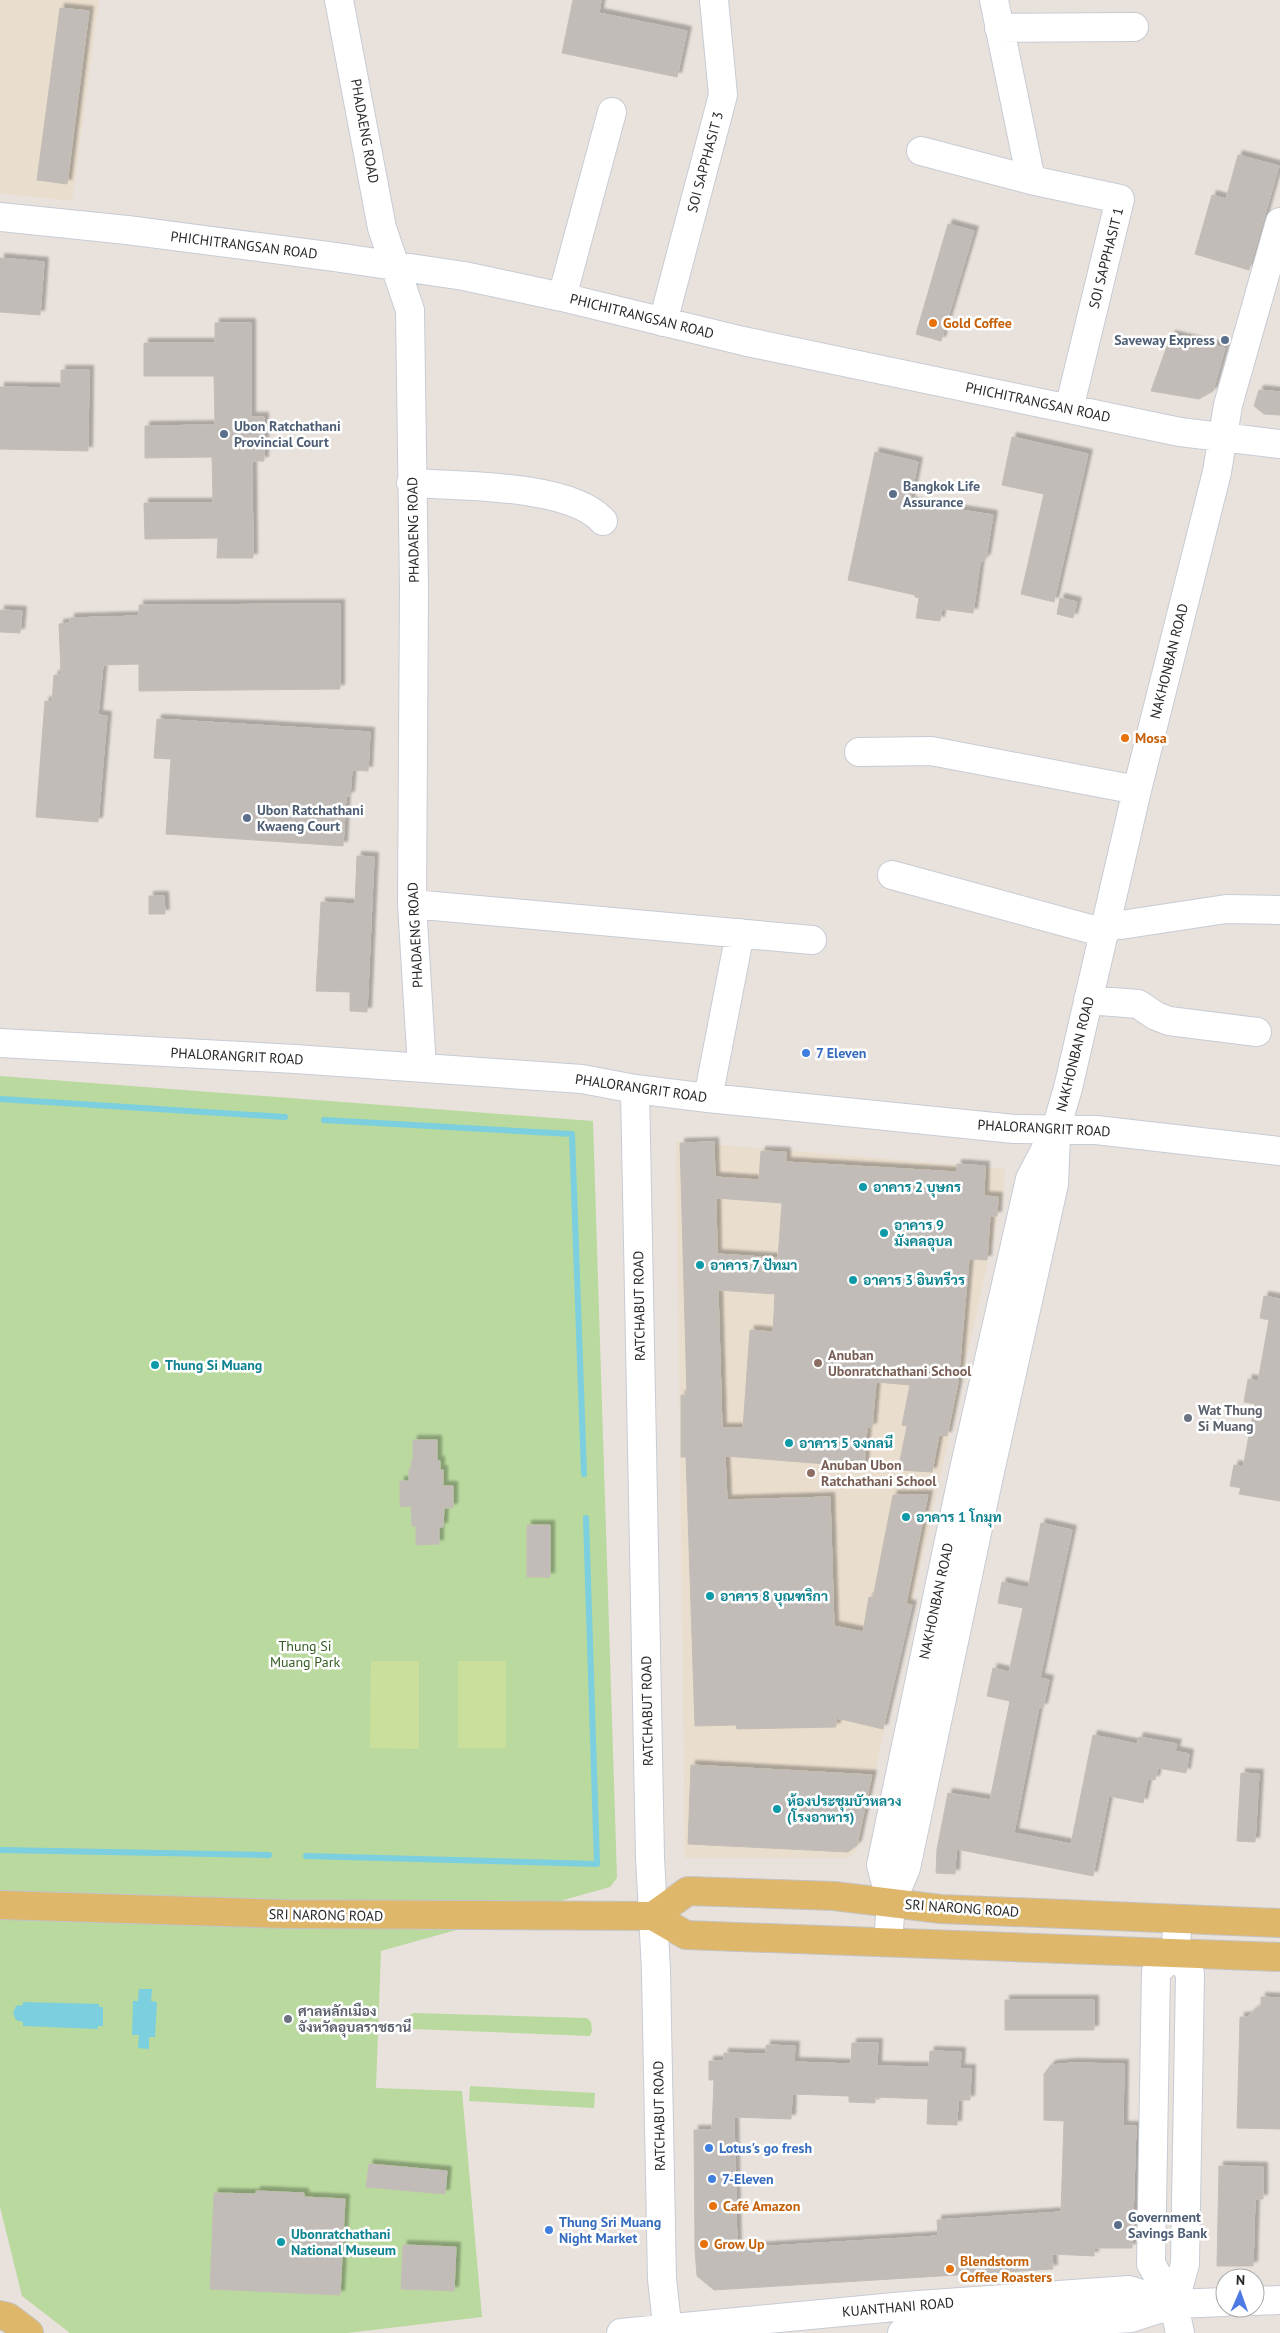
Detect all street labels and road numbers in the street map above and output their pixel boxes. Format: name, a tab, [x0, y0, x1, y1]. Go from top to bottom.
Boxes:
street label: PHADAENG ROAD	[347, 77, 383, 185]
street label: SOI SAPPHASIT 3	[683, 110, 727, 214]
street label: SOI SAPPHASIT 1	[1085, 205, 1127, 311]
street label: PHICHITRANGSAN ROAD	[170, 227, 318, 263]
street label: PHICHITRANGSAN ROAD	[568, 289, 716, 343]
street label: PHICHITRANGSAN ROAD	[964, 378, 1112, 426]
street label: PHADAENG ROAD	[403, 477, 423, 583]
street label: NAKHONBAN ROAD	[1146, 601, 1192, 721]
street label: PHADAENG ROAD	[403, 882, 427, 988]
street label: NAKHONBAN ROAD	[1052, 994, 1098, 1114]
street label: PHALORANGRIT ROAD	[170, 1044, 304, 1068]
street label: PHALORANGRIT ROAD	[574, 1070, 708, 1106]
street label: PHALORANGRIT ROAD	[977, 1116, 1111, 1140]
street label: RATCHABUT ROAD	[629, 1251, 649, 1361]
street label: NAKHONBAN ROAD	[915, 1541, 957, 1661]
street label: RATCHABUT ROAD	[637, 1656, 657, 1766]
street label: SRI NARONG ROAD	[904, 1895, 1020, 1921]
street label: SRI NARONG ROAD	[269, 1905, 383, 1925]
street label: RATCHABUT ROAD	[649, 2061, 669, 2171]
street label: KUANTHANI ROAD	[841, 2293, 955, 2321]

